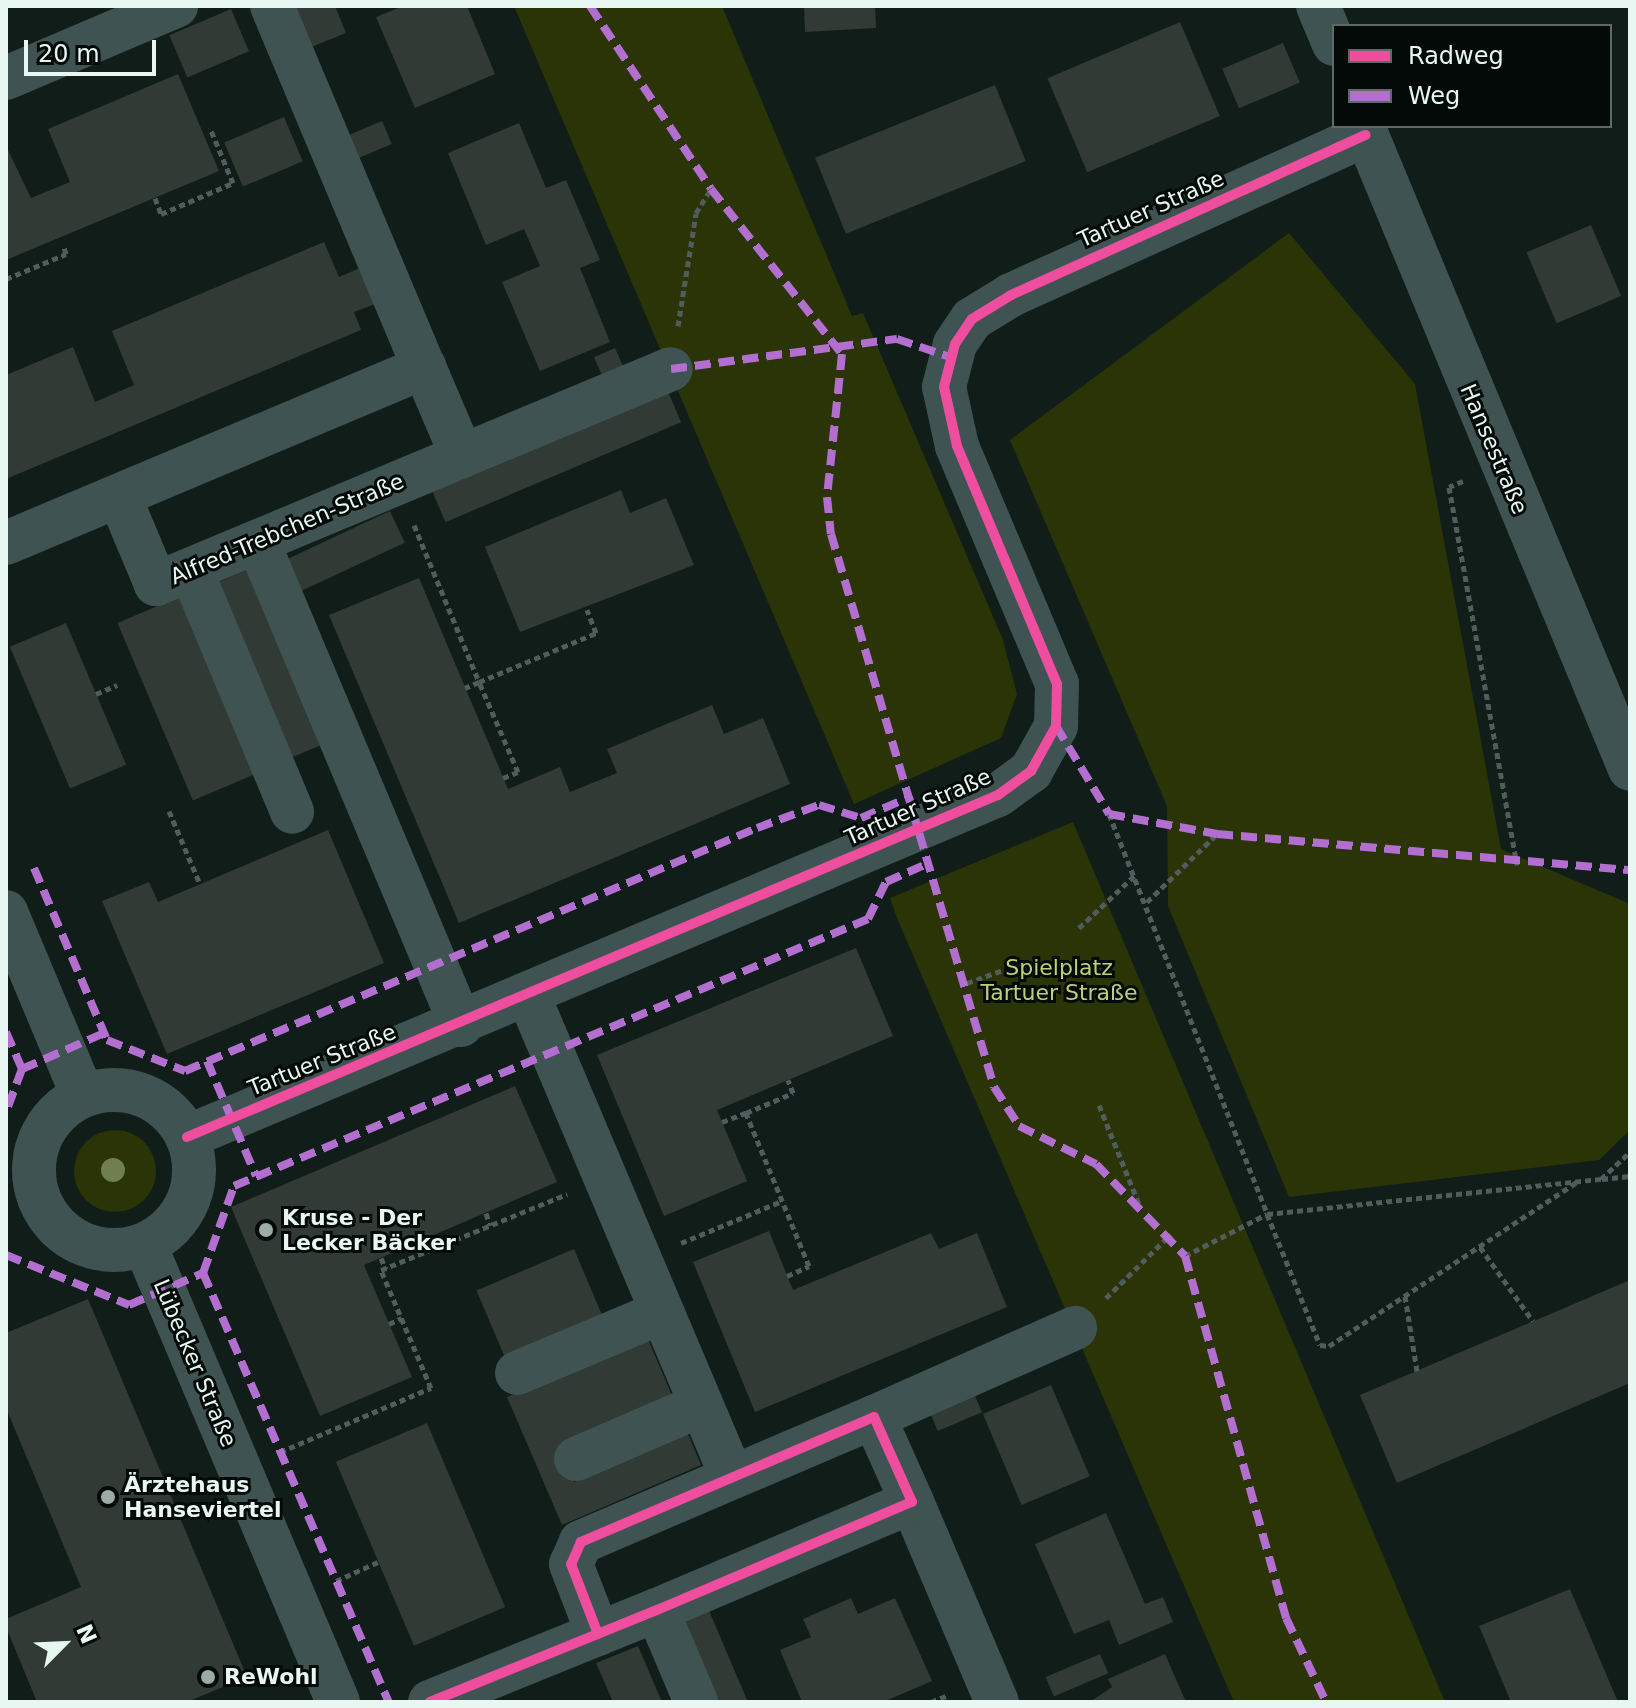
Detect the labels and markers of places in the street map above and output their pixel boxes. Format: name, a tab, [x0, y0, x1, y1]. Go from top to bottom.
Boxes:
place label: Kruse - Der Lecker Bäcker	[282, 1204, 456, 1256]
marker: Kruse - Der Lecker Bäcker	[257, 1221, 275, 1239]
place label: Ärztehaus Hanseviertel	[124, 1471, 282, 1522]
marker: Ärztehaus Hanseviertel	[99, 1488, 117, 1506]
place label: ReWohl	[224, 1664, 318, 1690]
marker: ReWohl	[199, 1668, 217, 1686]

